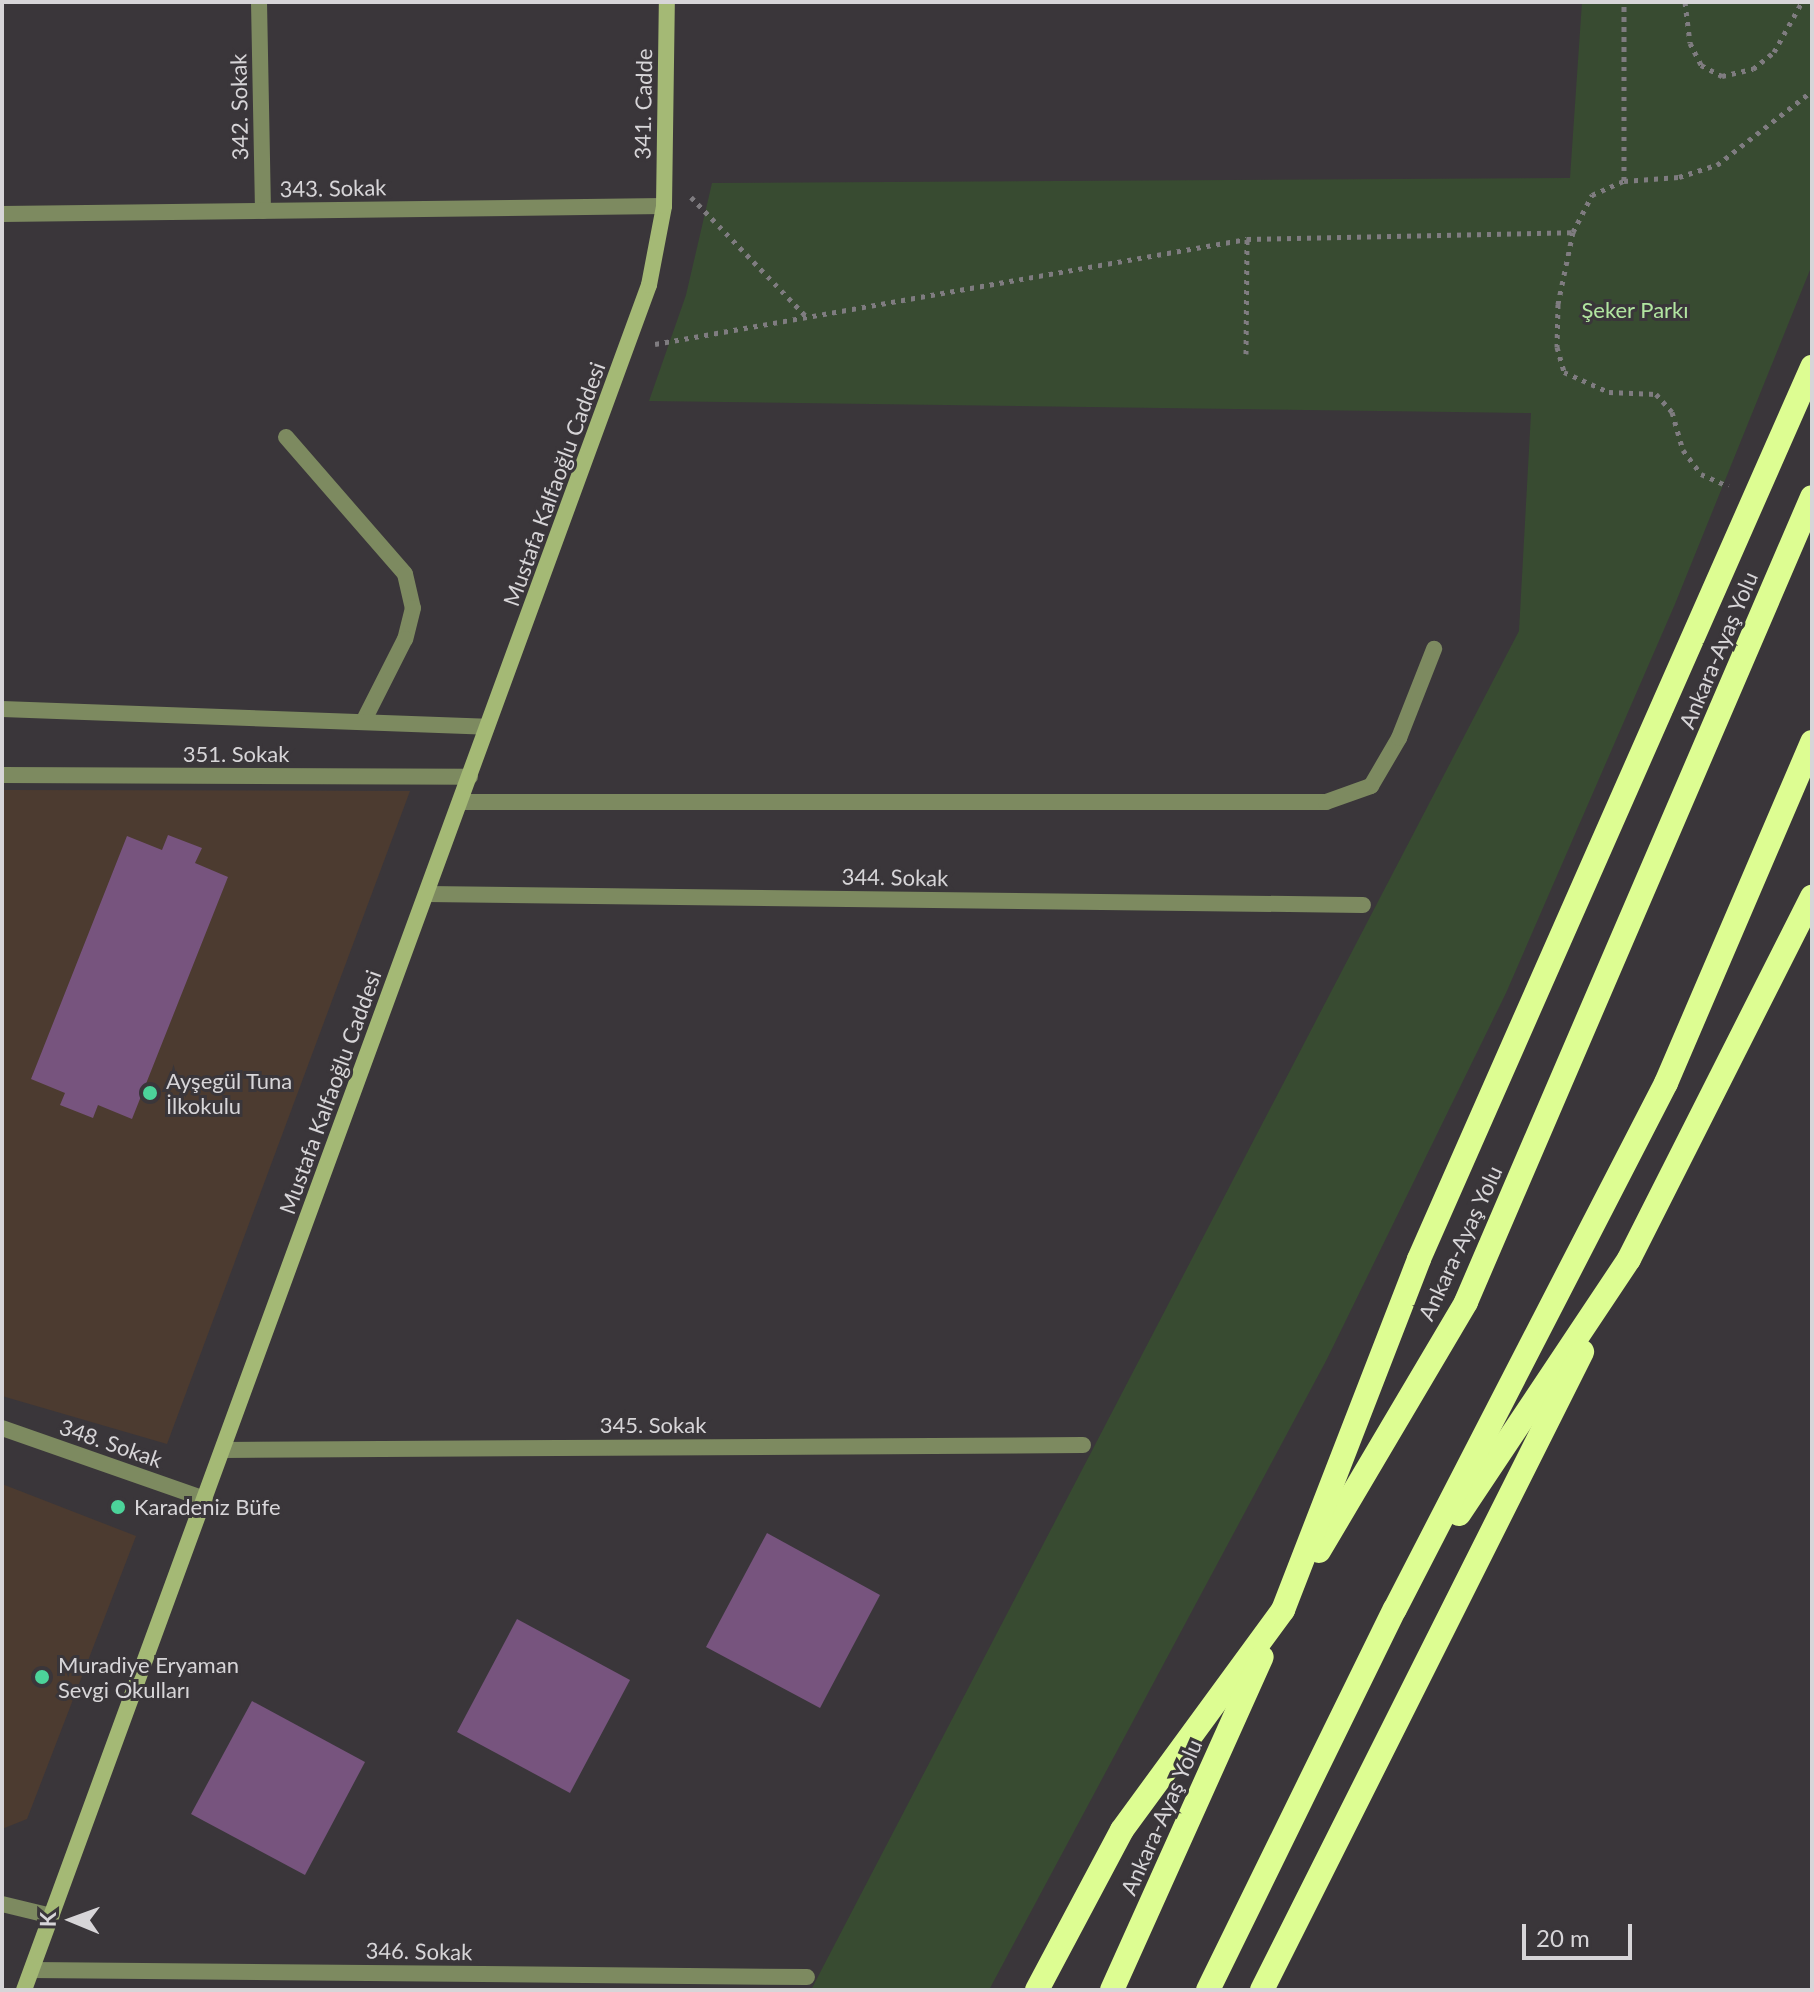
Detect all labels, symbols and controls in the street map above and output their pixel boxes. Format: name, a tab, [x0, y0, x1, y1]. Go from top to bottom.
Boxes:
street label: 341. Cadde	[629, 48, 657, 160]
street label: 342. Sokak	[225, 53, 253, 161]
street label: 343. Sokak	[279, 174, 387, 202]
park label: Şeker Parkı	[1581, 297, 1689, 323]
street label: Mustafa Kalfaoğlu Caddesi	[498, 358, 610, 610]
street label: Ankara-Ayaş Yolu	[1673, 567, 1763, 733]
street label: 351. Sokak	[183, 741, 289, 767]
street label: 344. Sokak	[841, 863, 949, 891]
street label: Mustafa Kalfaoğlu Caddesi	[274, 966, 386, 1218]
place label: Ayşegül Tuna İlkokulu	[166, 1067, 293, 1118]
marker: Ayşegül Tuna İlkokulu	[141, 1084, 159, 1102]
street label: Ankara-Ayaş Yolu	[1412, 1161, 1508, 1325]
street label: 345. Sokak	[600, 1412, 706, 1438]
street label: 348. Sokak	[56, 1413, 166, 1473]
place label: Karadeniz Büfe	[134, 1494, 280, 1520]
marker: Karadeniz Büfe	[109, 1498, 127, 1516]
place label: Muradiye Eryaman Sevgi Okulları	[58, 1651, 239, 1702]
marker: Muradiye Eryaman Sevgi Okulları	[33, 1668, 51, 1686]
street label: Ankara-Ayaş Yolu	[1115, 1735, 1207, 1899]
north arrow	[32, 1880, 112, 1960]
scale bar	[1526, 1908, 1636, 1958]
text: K	[34, 1912, 61, 1927]
text: 20 m	[1536, 1923, 1590, 1952]
street label: 346. Sokak	[365, 1937, 473, 1965]

